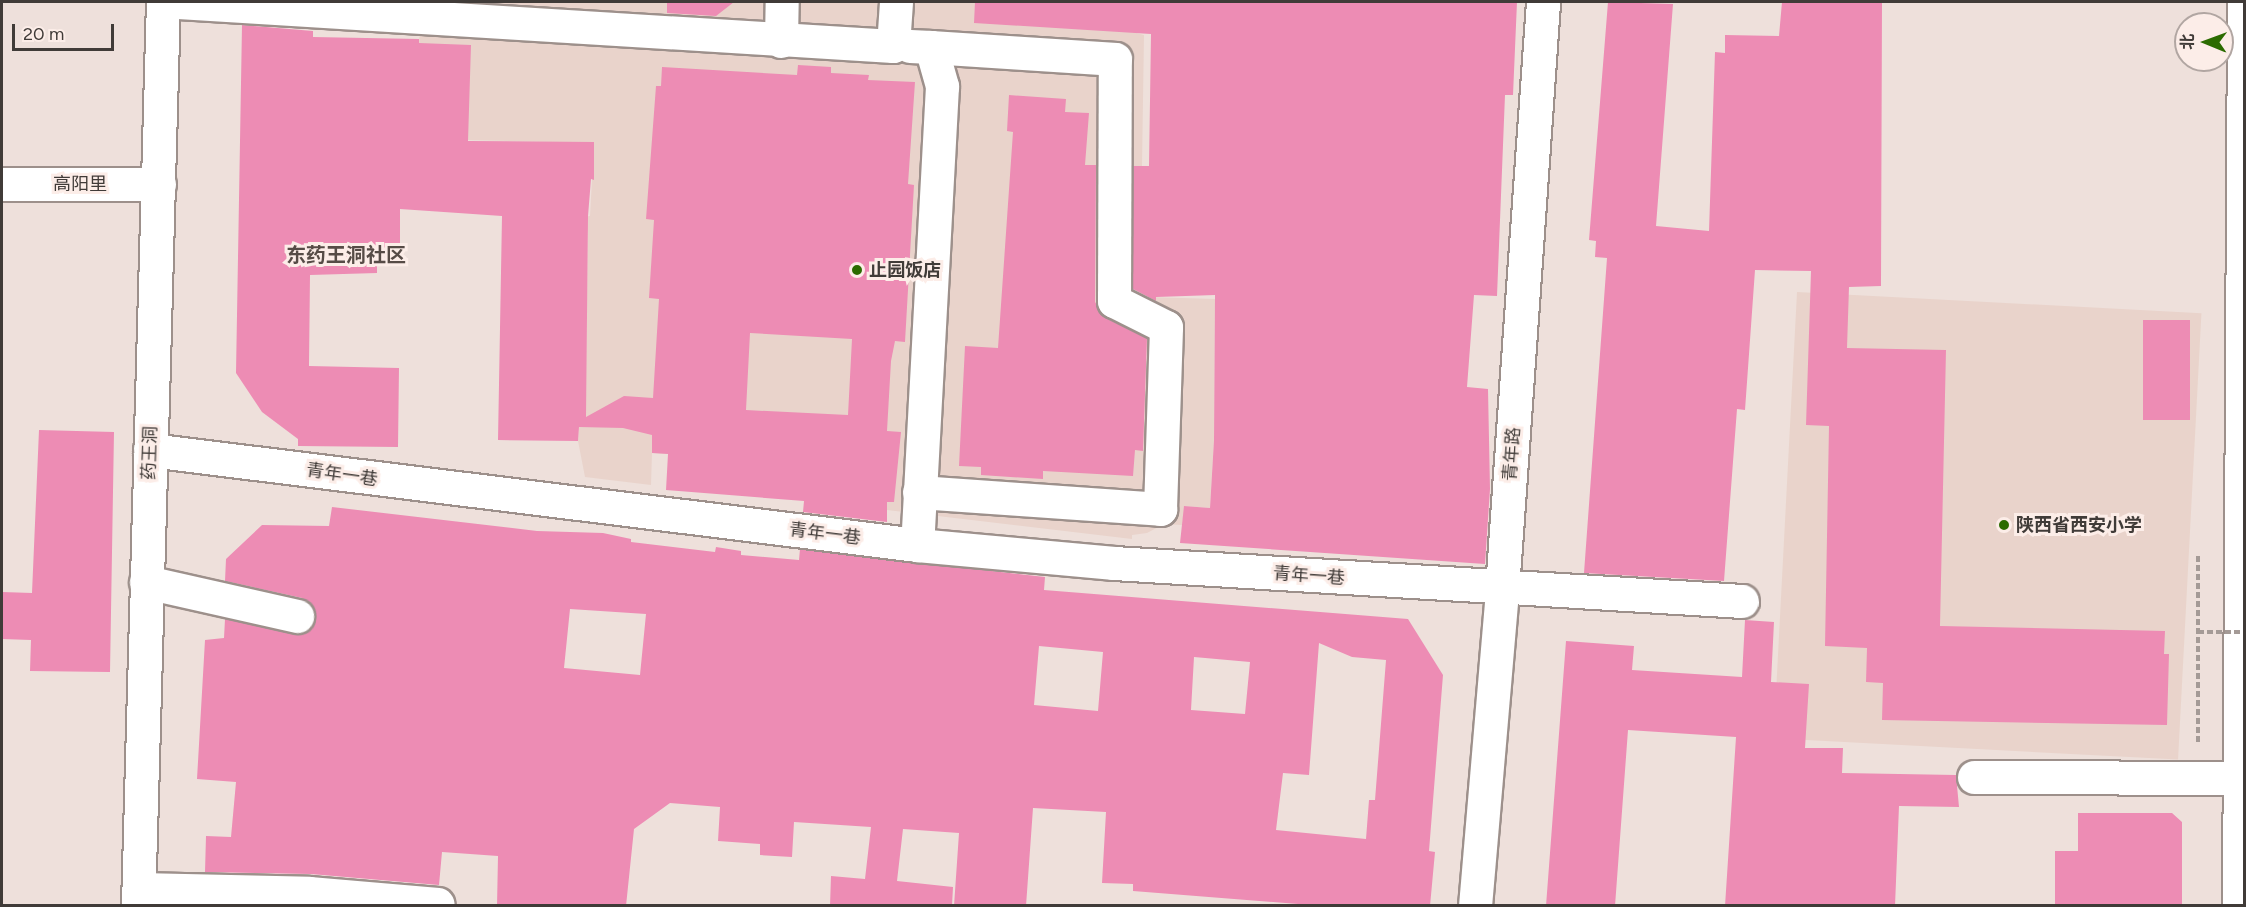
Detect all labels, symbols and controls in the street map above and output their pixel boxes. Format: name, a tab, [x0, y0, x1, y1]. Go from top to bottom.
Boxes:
scale bar	[15, 12, 117, 50]
north arrow	[2174, 12, 2234, 72]
text: 20 m	[23, 23, 64, 45]
text: 北	[2178, 34, 2197, 50]
street label: 高阳里	[53, 173, 107, 195]
district label: 东药王洞社区	[286, 243, 406, 267]
place label: 止园饭店	[869, 259, 941, 281]
marker: 止园饭店	[850, 263, 864, 277]
street label: 药王洞	[138, 426, 162, 480]
street label: 青年路	[1499, 426, 1525, 482]
street label: 青年一巷	[305, 459, 379, 491]
place label: 陕西省西安小学	[2016, 514, 2142, 536]
marker: 陕西省西安小学	[1997, 518, 2011, 532]
street label: 青年一巷	[788, 519, 862, 549]
street label: 青年一巷	[1272, 563, 1346, 589]

